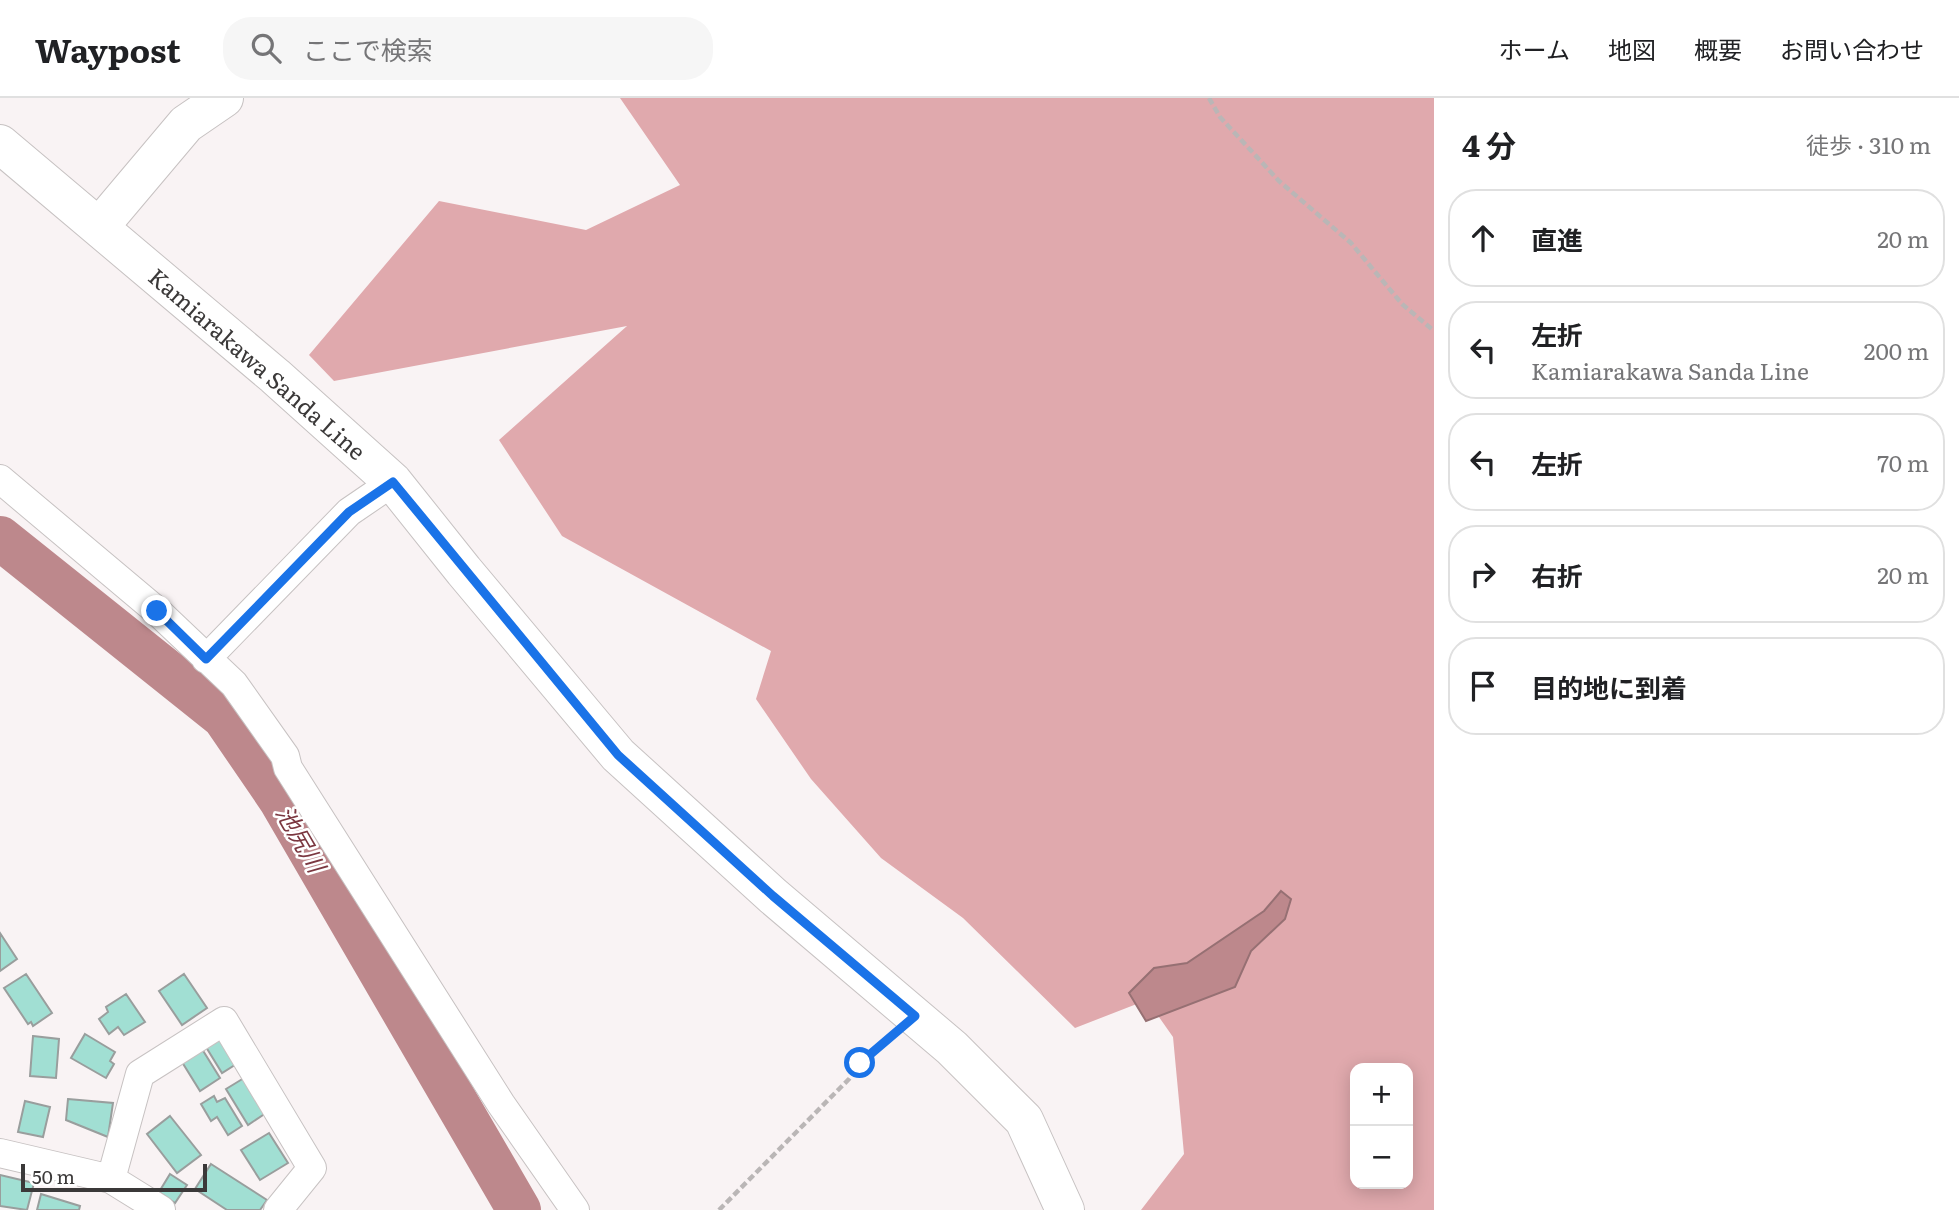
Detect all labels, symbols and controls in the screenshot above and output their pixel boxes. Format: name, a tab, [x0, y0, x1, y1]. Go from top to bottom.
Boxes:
search box	[223, 17, 713, 80]
text: Waypost	[35, 24, 181, 73]
icon: search	[247, 29, 285, 67]
text: ここで検索	[303, 29, 433, 68]
text: ホーム	[1499, 31, 1570, 66]
text: 地図	[1608, 31, 1656, 66]
text: 概要	[1694, 31, 1742, 66]
text: お問い合わせ	[1780, 31, 1924, 66]
text: 4 分	[1462, 122, 1516, 166]
text: 徒歩 · 310 m	[1806, 127, 1931, 161]
icon: ahead	[1464, 219, 1502, 257]
text: 直進	[1531, 219, 1583, 258]
text: 20 m	[1877, 221, 1929, 255]
street label: Kamiarakawa Sanda Line	[142, 259, 374, 467]
text: 左折	[1531, 314, 1583, 353]
icon: left	[1464, 331, 1502, 369]
text: 200 m	[1864, 333, 1929, 367]
text: Kamiarakawa Sanda Line	[1531, 353, 1809, 387]
icon: left	[1464, 443, 1502, 481]
text: 左折	[1531, 443, 1583, 482]
text: 70 m	[1877, 445, 1929, 479]
icon: right	[1464, 555, 1502, 593]
text: 右折	[1531, 555, 1583, 594]
text: 20 m	[1877, 557, 1929, 591]
route end	[141, 595, 172, 626]
icon: arrive	[1464, 667, 1502, 705]
text: 目的地に到着	[1531, 667, 1687, 706]
water label: 池尻川	[269, 798, 337, 881]
route start	[844, 1047, 875, 1078]
map controls	[1350, 1063, 1413, 1189]
button: +	[1350, 1063, 1413, 1126]
button: −	[1350, 1126, 1413, 1189]
scale bar	[21, 1161, 206, 1193]
text: 50 m	[32, 1162, 75, 1190]

